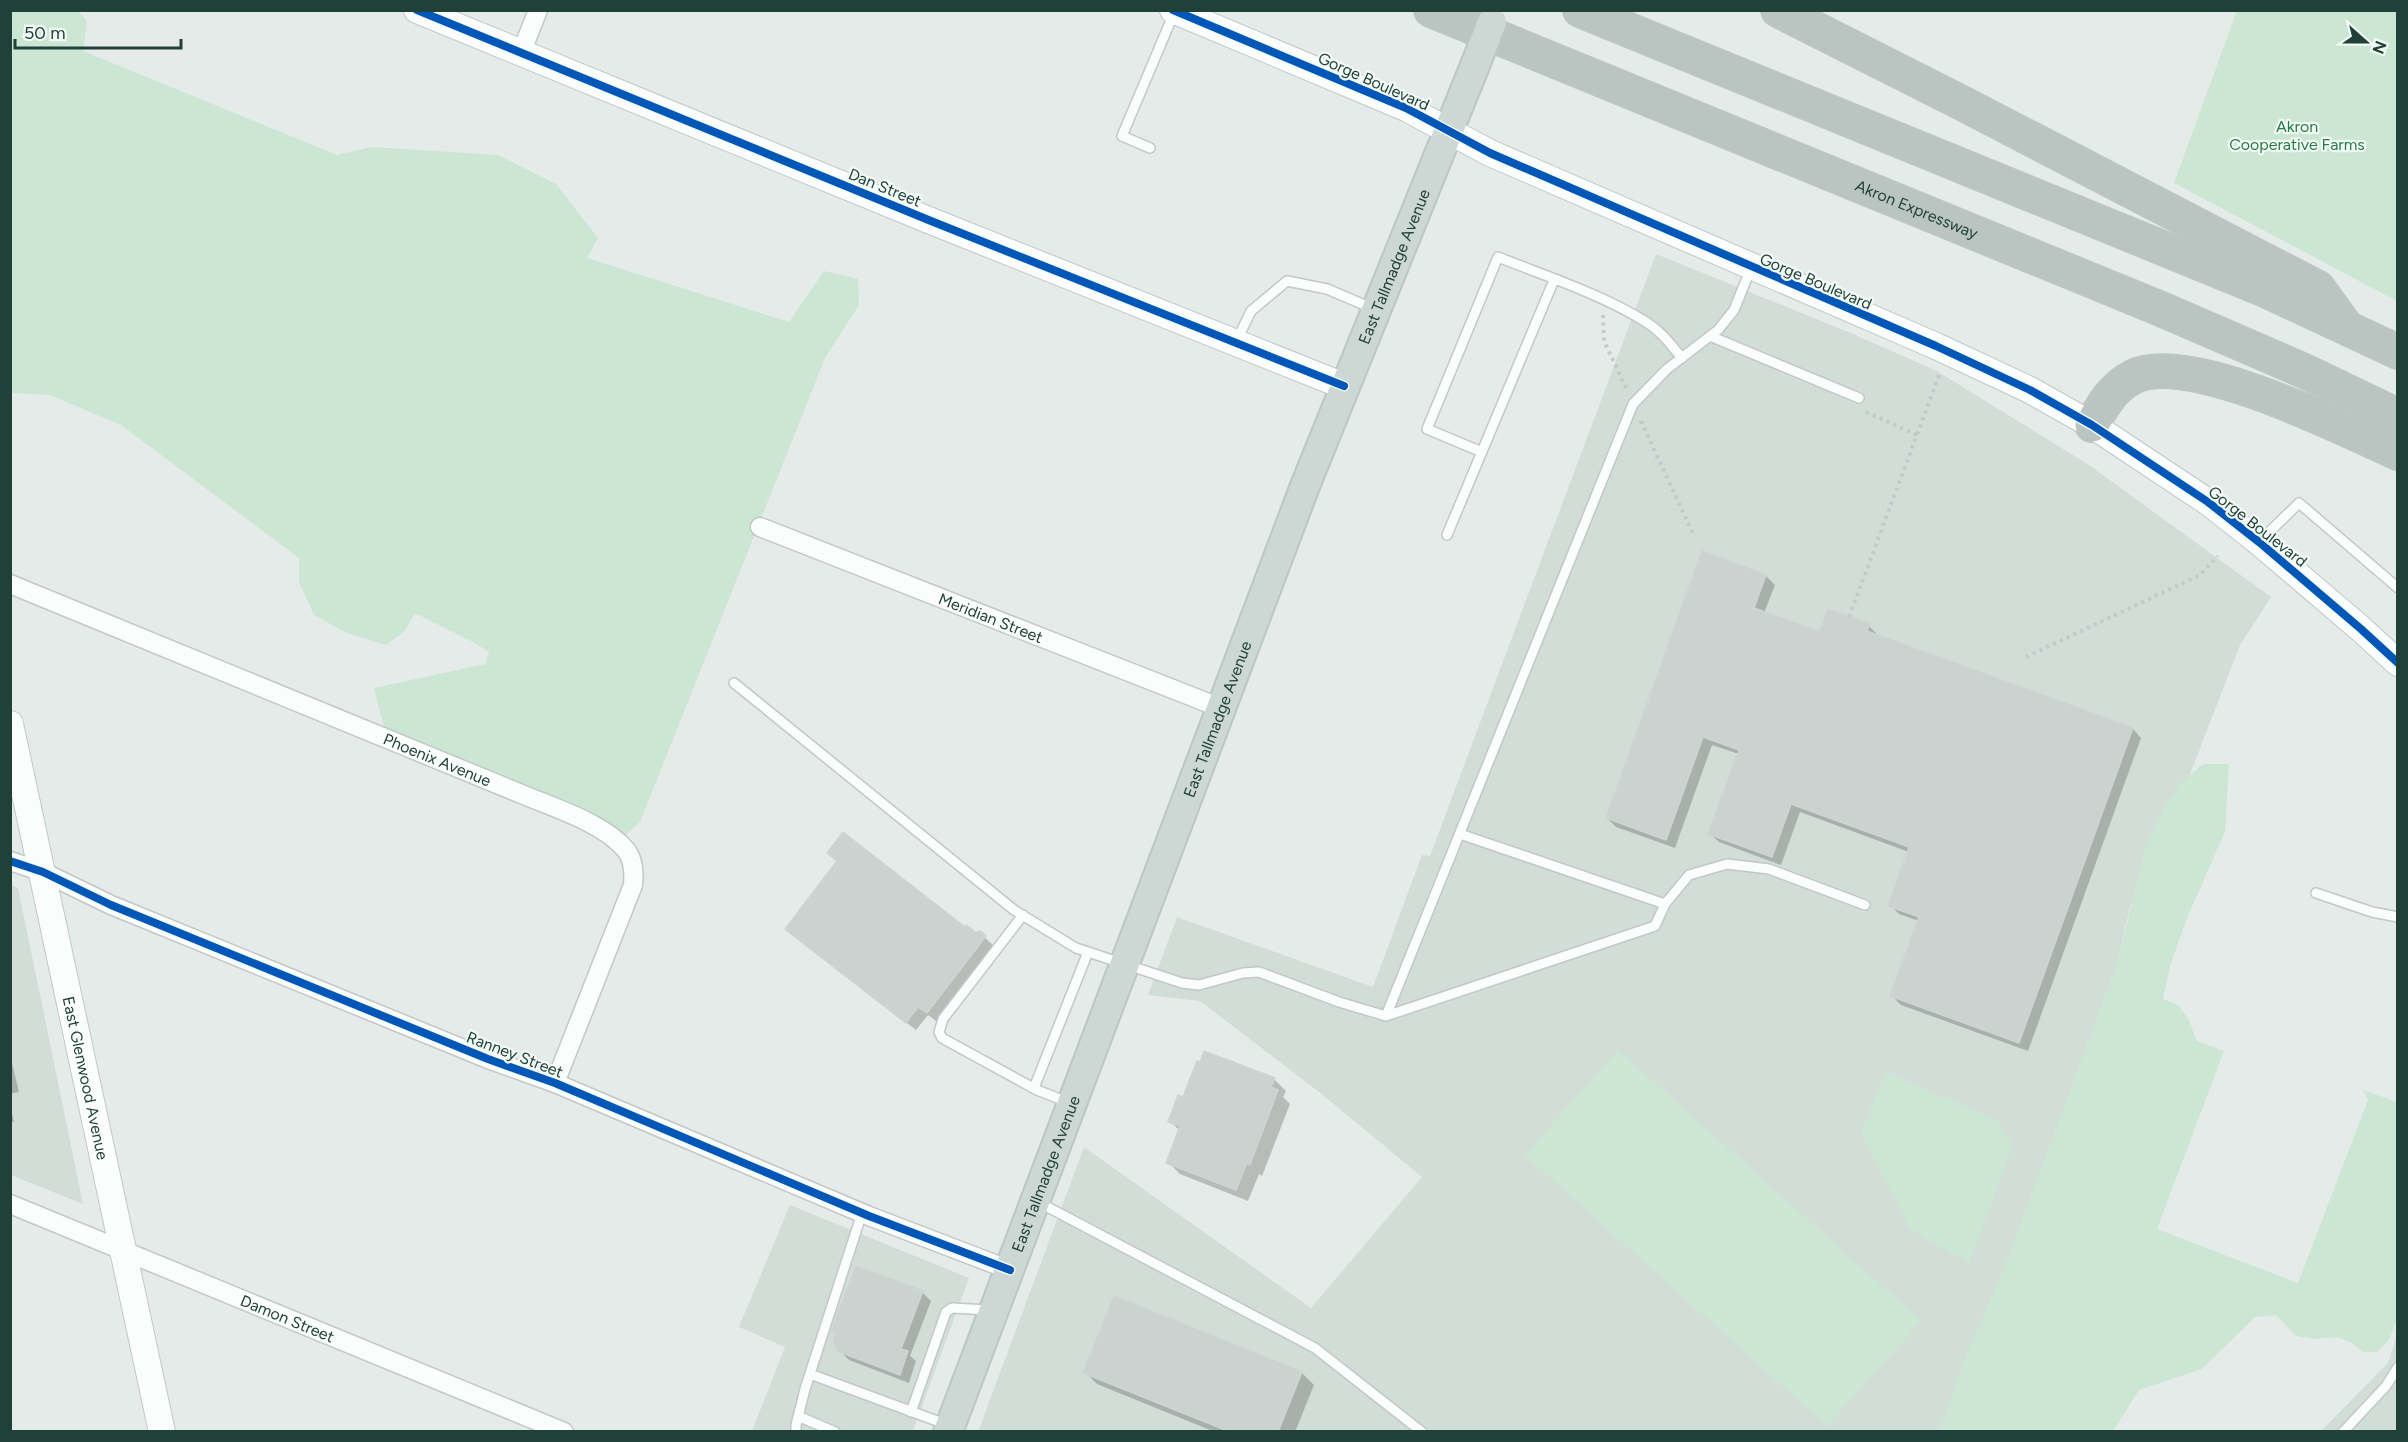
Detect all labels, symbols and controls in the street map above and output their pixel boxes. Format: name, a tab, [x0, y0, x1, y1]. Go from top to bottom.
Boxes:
scale bar	[15, 12, 182, 50]
north arrow	[2336, 12, 2396, 72]
text: 50 m	[24, 22, 66, 44]
text: N	[2368, 38, 2391, 56]
street label: Gorge Boulevard	[1315, 48, 1432, 115]
park label: Akron Cooperative Farms	[2229, 117, 2365, 154]
street label: Dan Street	[846, 164, 924, 211]
street label: Akron Expressway	[1853, 176, 1981, 243]
street label: East Tallmadge Avenue	[1354, 186, 1434, 347]
street label: Gorge Boulevard	[1757, 249, 1875, 314]
street label: Gorge Boulevard	[2205, 482, 2311, 571]
street label: Meridian Street	[936, 589, 1046, 647]
street label: East Tallmadge Avenue	[1179, 638, 1256, 800]
street label: Phoenix Avenue	[381, 729, 494, 791]
street label: East Glenwood Avenue	[59, 994, 112, 1162]
street label: Ranney Street	[464, 1027, 566, 1082]
street label: East Tallmadge Avenue	[1008, 1093, 1084, 1255]
street label: Damon Street	[237, 1291, 337, 1346]

